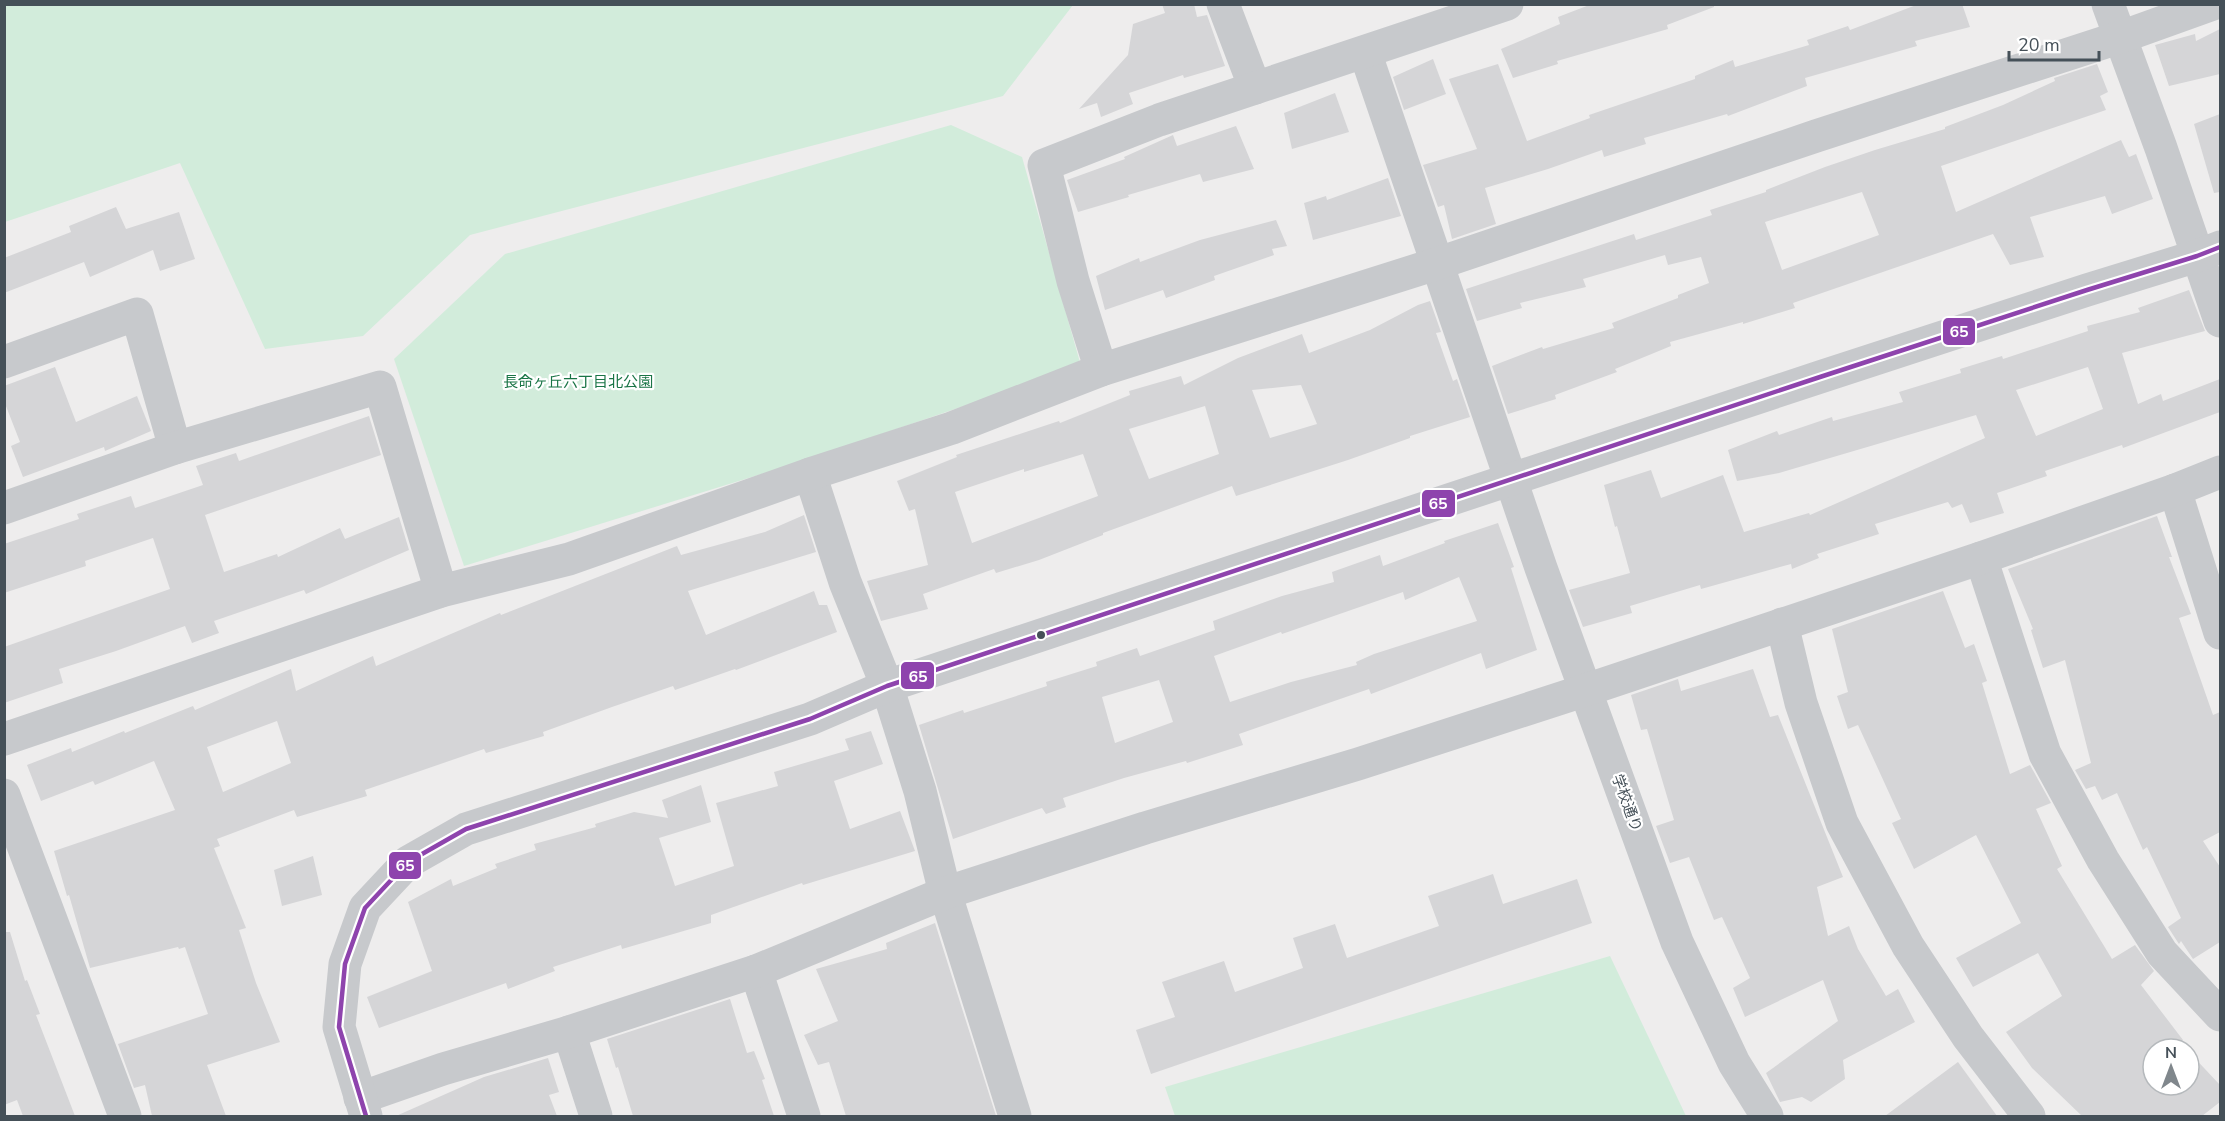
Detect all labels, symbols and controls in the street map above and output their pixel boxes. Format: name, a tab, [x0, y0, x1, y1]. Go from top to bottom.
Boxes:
scale bar	[2009, 24, 2099, 62]
text: 20 m	[2018, 33, 2060, 57]
line badge: 65	[1942, 317, 1976, 346]
text: 65	[1949, 321, 1969, 343]
park label: 長命ヶ丘六丁目北公園	[503, 372, 653, 392]
line badge: 65	[1421, 489, 1456, 518]
text: 65	[1428, 493, 1448, 515]
unlabelled marker	[1035, 629, 1047, 641]
line badge: 65	[900, 661, 935, 690]
text: 65	[908, 666, 928, 688]
street label: 学校通り	[1607, 771, 1647, 835]
line badge: 65	[388, 851, 422, 880]
text: 65	[395, 855, 415, 877]
north arrow	[2141, 1037, 2201, 1097]
text: N	[2165, 1042, 2177, 1064]

